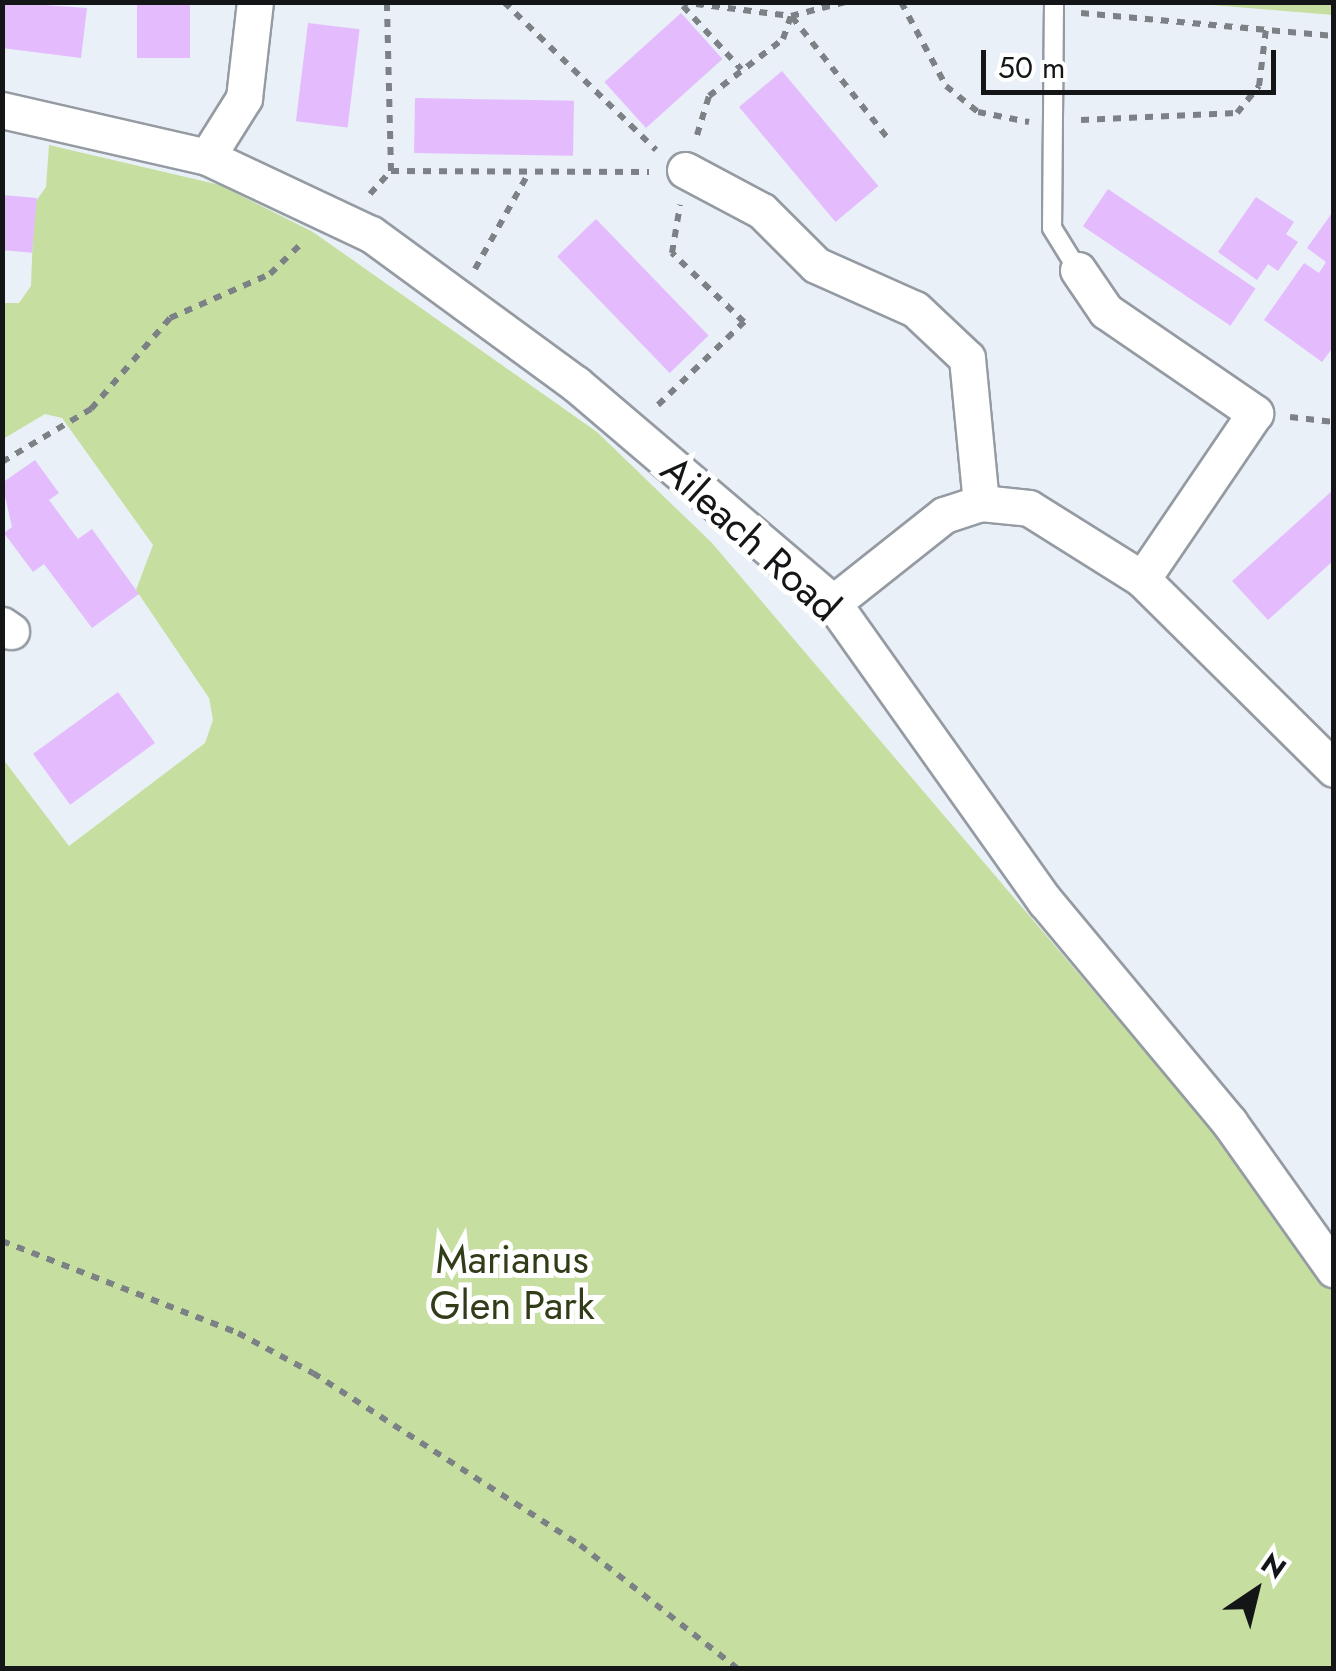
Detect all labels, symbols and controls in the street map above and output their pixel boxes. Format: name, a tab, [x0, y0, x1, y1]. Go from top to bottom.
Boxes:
scale bar	[986, 30, 1281, 92]
text: 50 m	[998, 46, 1065, 89]
street label: Aileach Road	[652, 445, 850, 631]
park label: Marianus Glen Park	[429, 1235, 595, 1329]
north arrow	[1206, 1541, 1306, 1641]
text: N	[1253, 1543, 1294, 1589]

